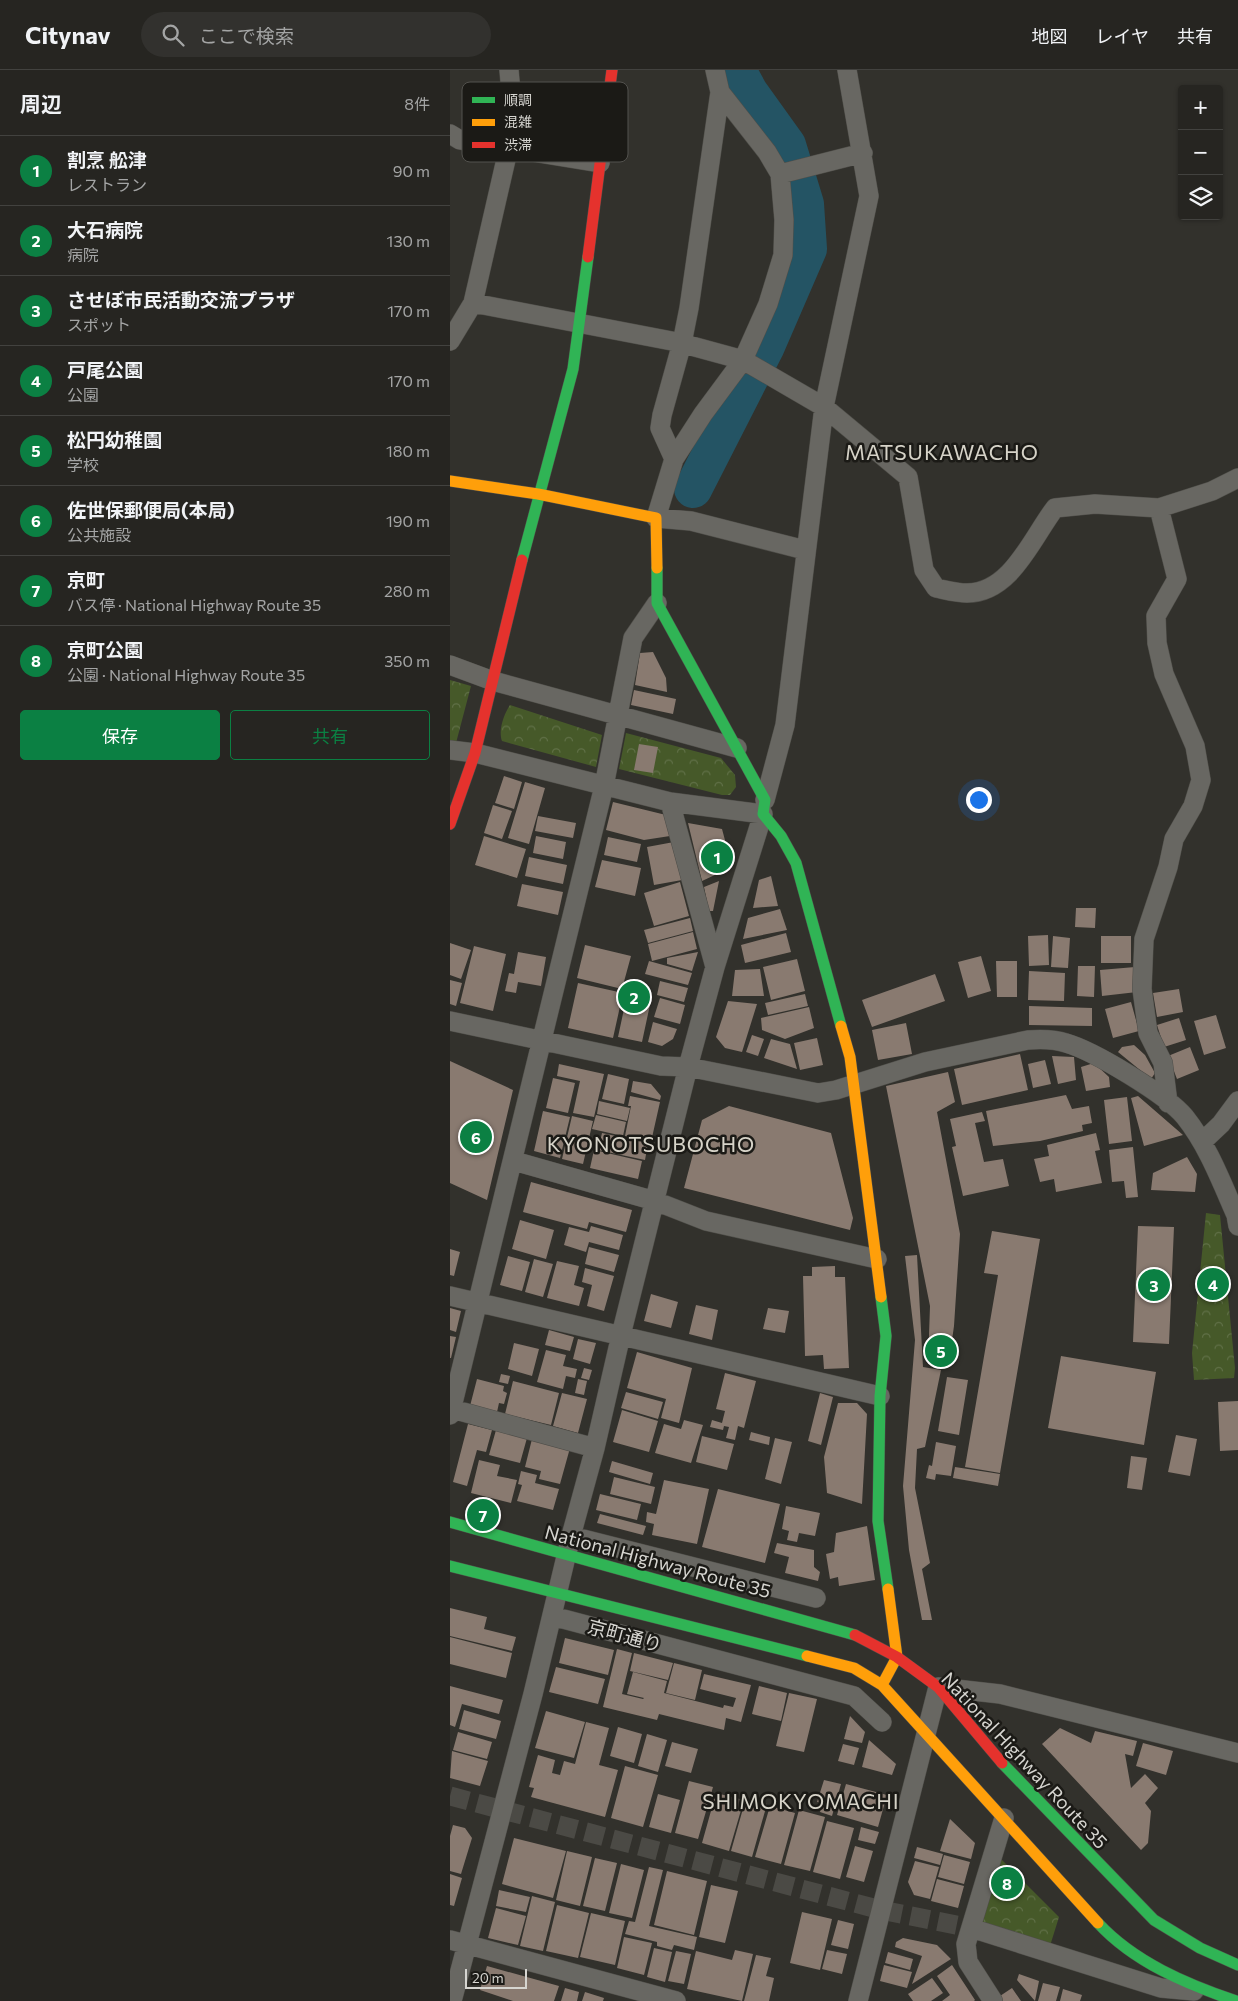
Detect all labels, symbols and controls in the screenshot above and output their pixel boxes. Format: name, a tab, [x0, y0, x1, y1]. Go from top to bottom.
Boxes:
search box	[141, 12, 491, 57]
text: Citynav	[25, 20, 111, 49]
icon: search	[159, 21, 187, 49]
text: ここで検索	[199, 24, 294, 47]
text: 地図	[1032, 25, 1068, 47]
text: レイヤ	[1096, 25, 1149, 47]
text: 共有	[1177, 25, 1213, 47]
legend	[462, 82, 628, 162]
map controls	[1178, 85, 1223, 220]
button: +	[1178, 85, 1223, 130]
text: 周辺	[20, 91, 62, 116]
text: 順調	[504, 91, 532, 108]
text: 8件	[404, 94, 430, 113]
text: 混雑	[504, 113, 532, 130]
button: −	[1178, 130, 1223, 175]
text: 渋滞	[504, 136, 532, 153]
text: 割烹 舩津	[67, 148, 147, 171]
text: 1	[32, 161, 40, 180]
text: 90 m	[393, 161, 430, 180]
text: レストラン	[67, 175, 147, 194]
button: layers	[1178, 175, 1223, 220]
text: 大石病院	[67, 218, 143, 241]
text: 2	[31, 231, 41, 250]
text: 130 m	[387, 231, 430, 250]
text: 病院	[67, 245, 99, 264]
text: させぼ市民活動交流プラザ	[67, 288, 295, 311]
text: 3	[31, 301, 41, 320]
text: 170 m	[387, 301, 430, 320]
text: スポット	[67, 315, 131, 334]
text: 戸尾公園	[67, 358, 143, 381]
text: 4	[31, 371, 41, 390]
text: 170 m	[387, 371, 430, 390]
text: 公園	[67, 385, 99, 404]
text: 松円幼稚園	[67, 428, 162, 451]
district label: MATSUKAWACHO	[845, 439, 1039, 464]
text: 5	[31, 441, 41, 460]
text: 180 m	[386, 441, 430, 460]
text: 学校	[67, 455, 99, 474]
text: 佐世保郵便局(本局)	[67, 498, 235, 521]
text: 6	[31, 511, 41, 530]
text: 190 m	[386, 511, 430, 530]
text: 公共施設	[67, 525, 131, 544]
text: 京町	[67, 568, 105, 591]
text: 7	[32, 581, 40, 600]
text: 280 m	[384, 581, 430, 600]
text: バス停 · National Highway Route 35	[67, 595, 321, 614]
text: 京町公園	[67, 638, 143, 661]
text: 8	[31, 651, 41, 670]
text: 350 m	[384, 651, 430, 670]
text: 公園 · National Highway Route 35	[67, 665, 305, 684]
button: 保存	[20, 710, 220, 760]
button: 共有	[230, 710, 430, 760]
your location	[966, 787, 992, 813]
pin: 1	[701, 838, 733, 876]
pin: 2	[618, 978, 650, 1016]
pin: 6	[460, 1118, 492, 1156]
district label: KYONOTSUBOCHO	[547, 1131, 755, 1156]
pin: 4	[1197, 1265, 1229, 1303]
pin: 3	[1138, 1266, 1170, 1304]
pin: 5	[925, 1332, 957, 1370]
pin: 7	[467, 1496, 499, 1534]
street label: National Highway Route 35	[542, 1520, 774, 1602]
street label: 京町通り	[585, 1614, 665, 1656]
street label: National Highway Route 35	[937, 1667, 1113, 1853]
district label: SHIMOKYOMACHI	[702, 1788, 900, 1813]
pin: 8	[991, 1864, 1023, 1902]
scale bar	[465, 1966, 528, 1989]
text: 20 m	[472, 1969, 504, 1986]

